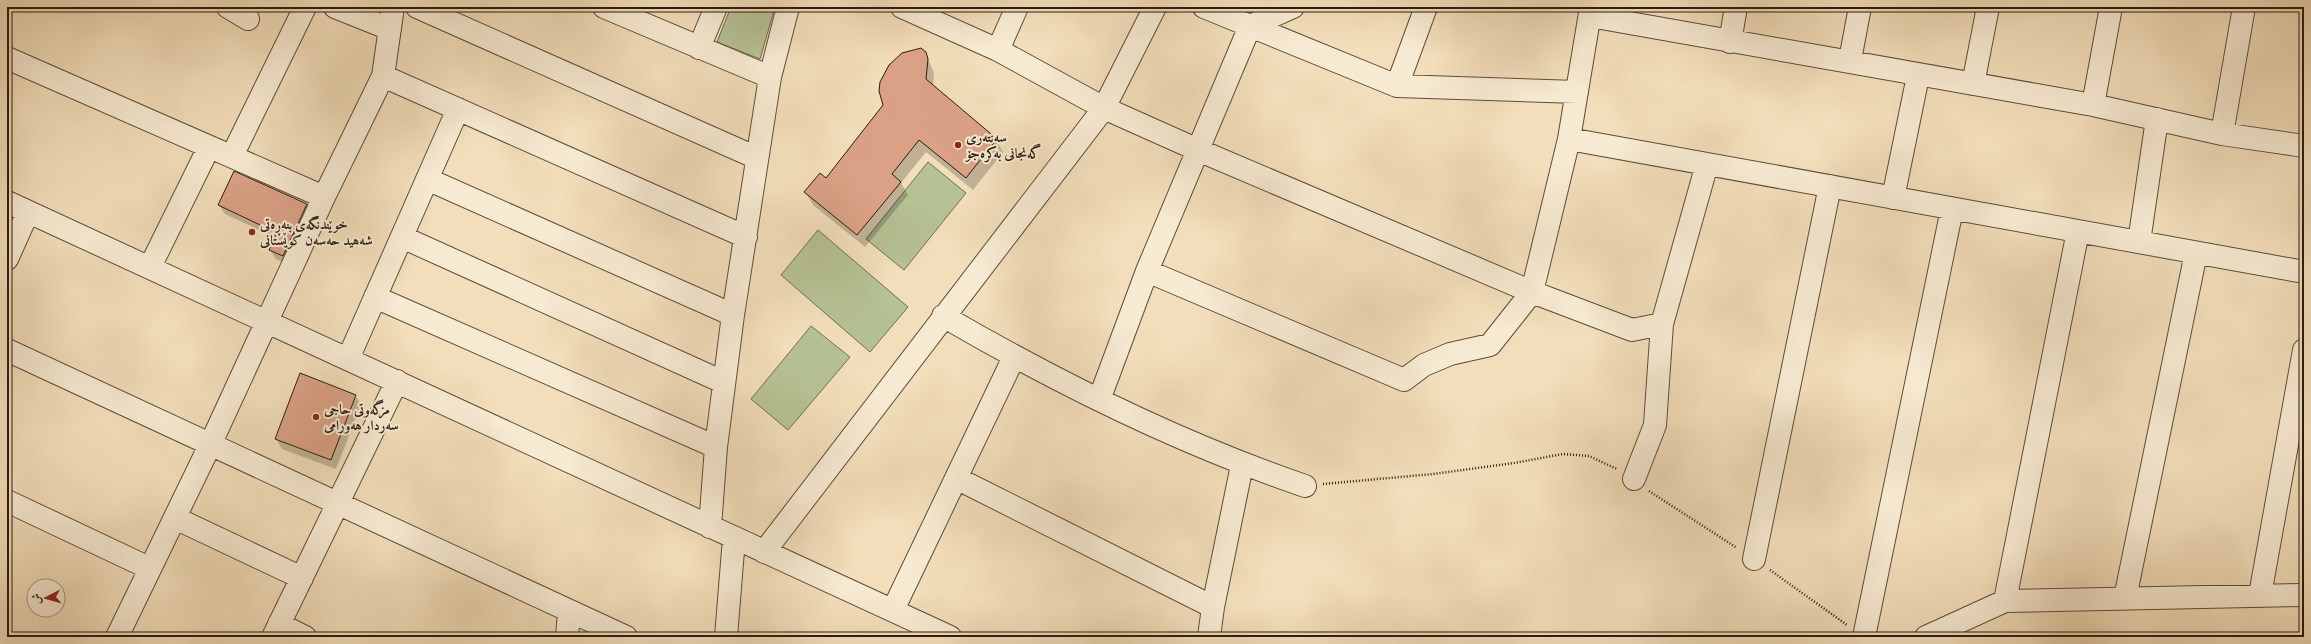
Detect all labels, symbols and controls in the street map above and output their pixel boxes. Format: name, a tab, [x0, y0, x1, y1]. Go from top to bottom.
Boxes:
place label: سەنتەری گەنجانی بەکرەجۆ	[964, 129, 1042, 163]
marker: سەنتەری گەنجانی بەکرەجۆ	[953, 140, 963, 150]
place label: خوێندنگەی بنەڕەتی شەهید حەسەن کوێستانی	[259, 215, 373, 249]
marker: خوێندنگەی بنەڕەتی شەهید حەسەن کوێستانی	[247, 227, 257, 237]
place label: مزگەوتی حاجی سەردار هەورامی	[323, 399, 399, 434]
marker: مزگەوتی حاجی سەردار هەورامی	[311, 412, 321, 422]
north arrow	[26, 578, 66, 618]
text: ش	[30, 593, 44, 605]

